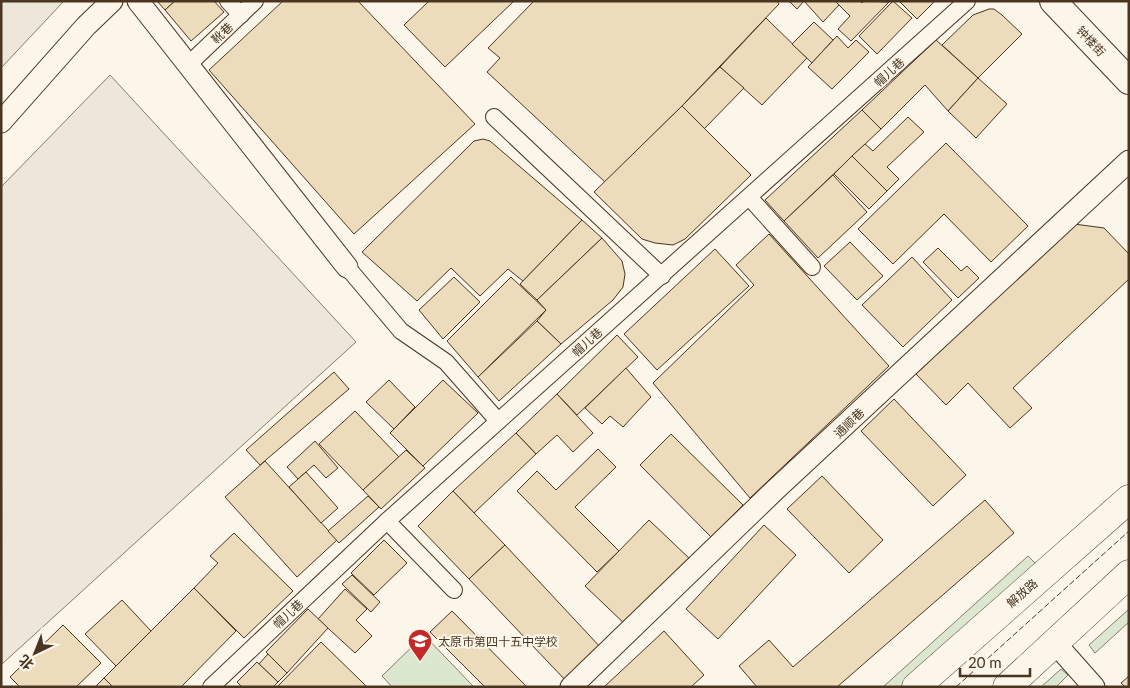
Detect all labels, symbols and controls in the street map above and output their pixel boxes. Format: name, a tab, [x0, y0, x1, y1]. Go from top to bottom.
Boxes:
street label: 靴巷	[208, 19, 236, 47]
street label: 钟楼街	[1073, 23, 1109, 59]
street label: 帽儿巷	[871, 54, 907, 90]
street label: 帽儿巷	[569, 324, 605, 360]
street label: 通顺巷	[831, 405, 867, 441]
street label: 解放路	[1003, 576, 1041, 610]
street label: 帽儿巷	[270, 596, 306, 632]
north arrow	[10, 628, 60, 678]
school or university icon: 太原市第四十五中学校	[407, 628, 433, 662]
place label: 太原市第四十五中学校	[438, 634, 558, 649]
scale bar	[960, 646, 1030, 678]
text: 北	[15, 652, 37, 674]
text: 20 m	[968, 653, 1002, 671]

